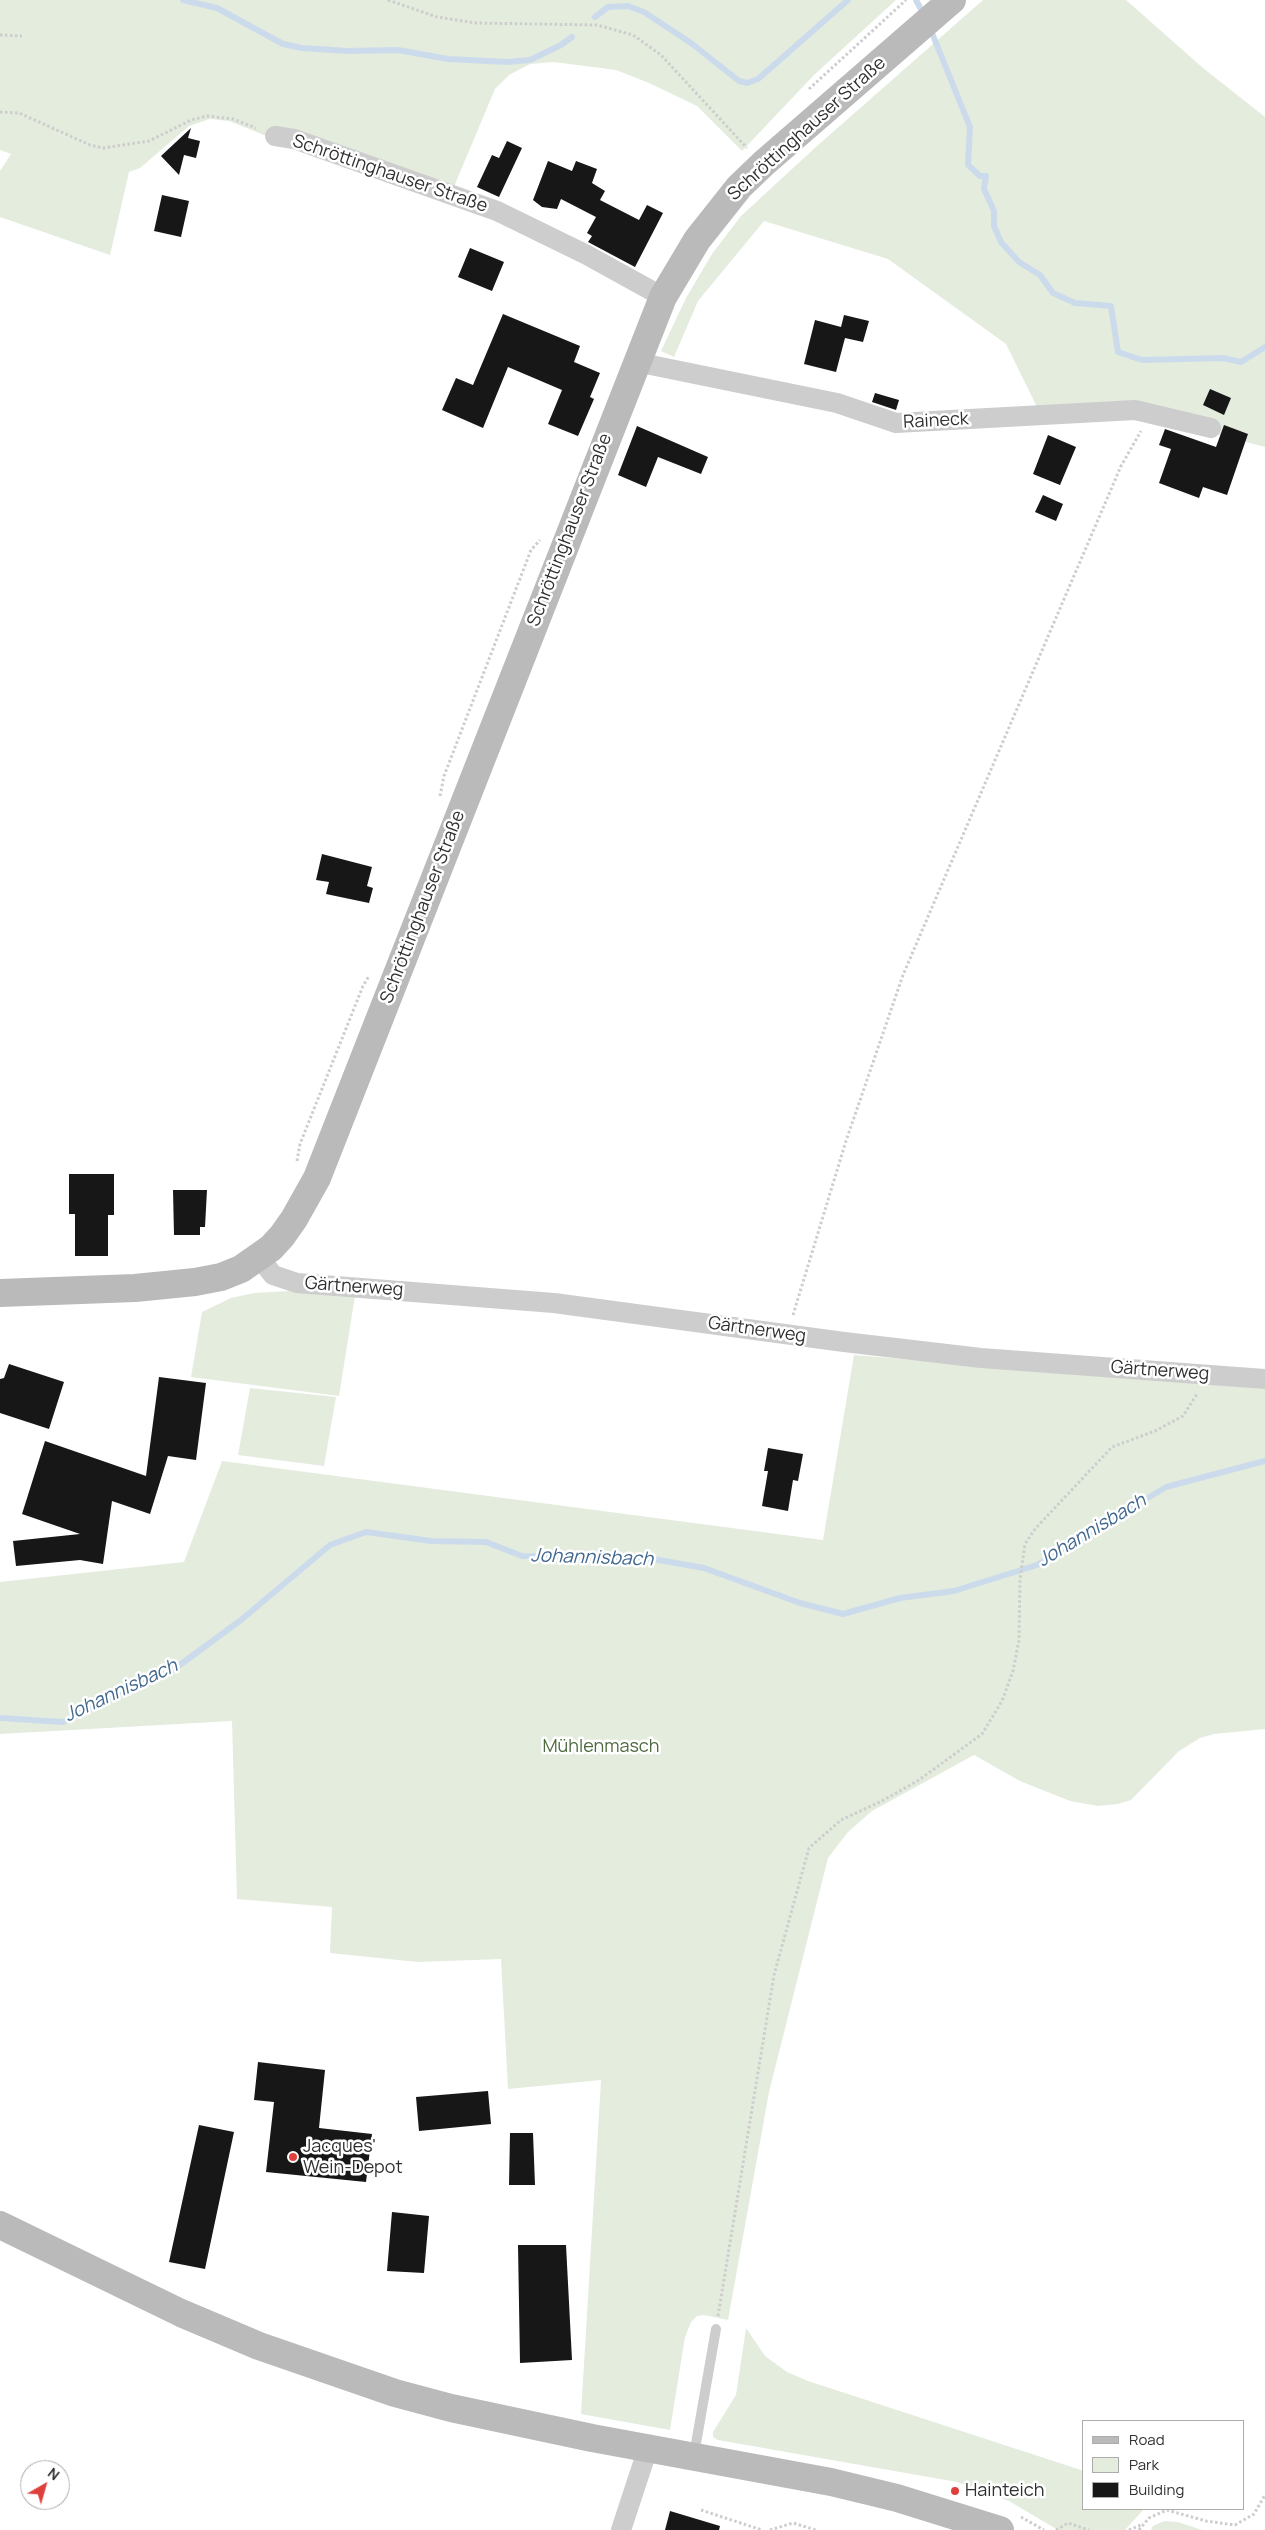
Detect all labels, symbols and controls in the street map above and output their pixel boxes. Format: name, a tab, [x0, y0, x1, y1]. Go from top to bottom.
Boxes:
street label: Schröttinghauser Straße	[724, 52, 890, 206]
street label: Schröttinghauser Straße	[290, 130, 490, 218]
street label: Raineck	[903, 408, 969, 434]
street label: Schröttinghauser Straße	[523, 431, 617, 629]
street label: Schröttinghauser Straße	[376, 808, 470, 1006]
street label: Gärtnerweg	[304, 1273, 404, 1301]
street label: Gärtnerweg	[707, 1312, 807, 1348]
street label: Gärtnerweg	[1110, 1357, 1210, 1385]
water label: Johannisbach	[1034, 1490, 1150, 1572]
water label: Johannisbach	[530, 1544, 654, 1572]
water label: Johannisbach	[61, 1655, 181, 1727]
park label: Mühlenmasch	[542, 1736, 660, 1758]
place label: Jacques' Wein-Depot	[303, 2136, 403, 2178]
marker: Jacques' Wein-Depot	[287, 2151, 299, 2163]
legend	[1082, 2420, 1245, 2510]
text: Road	[1129, 2429, 1165, 2450]
text: Park	[1129, 2454, 1159, 2475]
north arrow	[20, 2460, 70, 2510]
text: N	[44, 2463, 64, 2484]
text: Building	[1129, 2479, 1184, 2500]
place label: Hainteich	[965, 2480, 1044, 2502]
marker: Hainteich	[949, 2485, 961, 2497]

